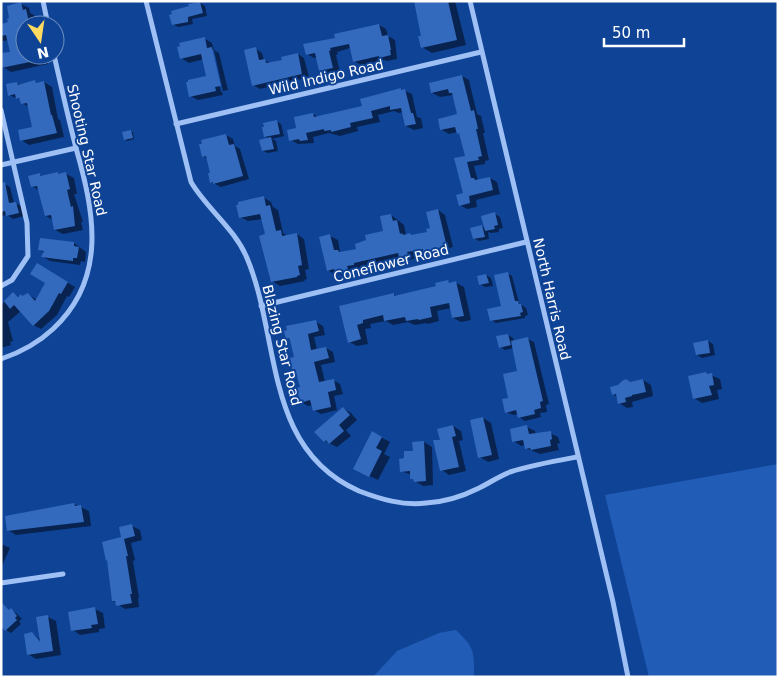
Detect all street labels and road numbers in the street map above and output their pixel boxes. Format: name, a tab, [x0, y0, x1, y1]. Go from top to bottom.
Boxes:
street label: Wild Indigo Road	[267, 56, 385, 98]
street label: Shooting Star Road	[64, 83, 110, 217]
street label: North Harris Road	[530, 236, 574, 362]
street label: Coneflower Road	[332, 241, 450, 285]
street label: Blazing Star Road	[259, 283, 305, 407]

